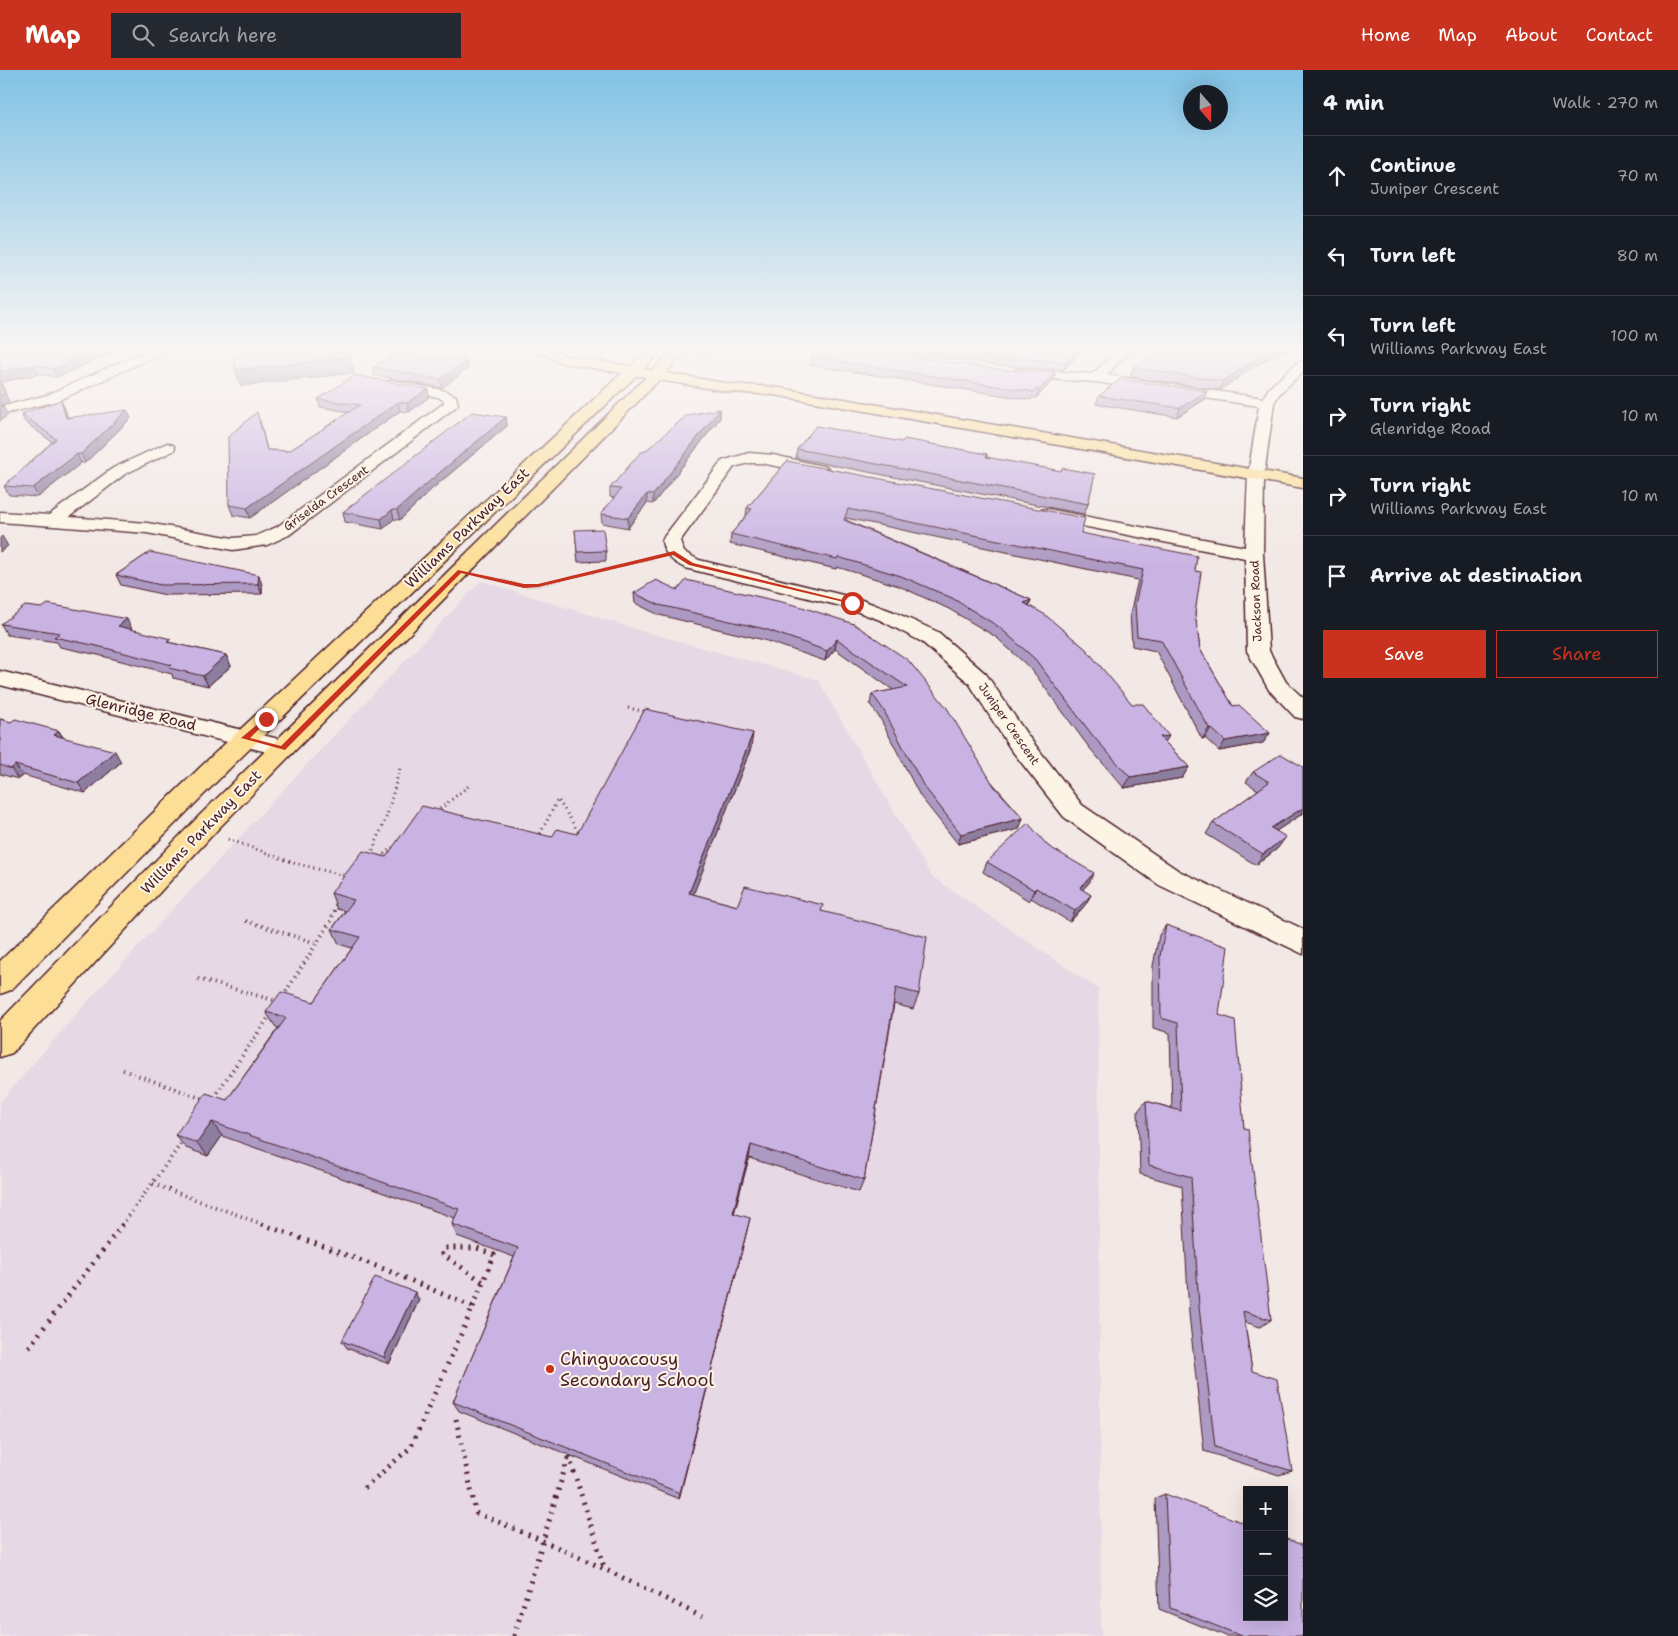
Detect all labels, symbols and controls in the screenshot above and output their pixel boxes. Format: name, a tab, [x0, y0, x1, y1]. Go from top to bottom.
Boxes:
search box	[111, 13, 461, 58]
text: Map	[25, 19, 81, 51]
icon: search	[129, 21, 157, 49]
text: Search here	[169, 23, 277, 48]
text: Home	[1361, 23, 1410, 47]
text: Map	[1438, 23, 1477, 47]
text: About	[1505, 23, 1558, 47]
text: Contact	[1586, 23, 1653, 47]
north arrow	[1183, 85, 1228, 130]
text: 4 min	[1323, 89, 1384, 117]
text: Walk · 270 m	[1553, 92, 1658, 113]
text: Continue	[1370, 153, 1456, 178]
icon: ahead	[1323, 162, 1351, 190]
text: 70 m	[1617, 165, 1658, 186]
text: Juniper Crescent	[1370, 178, 1499, 199]
icon: left	[1323, 242, 1351, 270]
text: Turn left	[1370, 243, 1456, 268]
text: 80 m	[1617, 245, 1658, 266]
text: Turn left	[1370, 313, 1456, 338]
icon: left	[1323, 322, 1351, 350]
text: 100 m	[1610, 325, 1658, 346]
text: Williams Parkway East	[1370, 338, 1547, 359]
text: Turn right	[1370, 393, 1471, 418]
icon: right	[1323, 402, 1351, 430]
text: 10 m	[1621, 405, 1658, 426]
text: Glenridge Road	[1370, 418, 1491, 439]
street label: Griselda Crescent	[280, 462, 372, 534]
street label: Williams Parkway East	[400, 463, 534, 593]
text: Turn right	[1370, 473, 1471, 498]
icon: right	[1323, 482, 1351, 510]
text: 10 m	[1621, 485, 1658, 506]
text: Williams Parkway East	[1370, 498, 1547, 519]
street label: Jackson Road	[1247, 560, 1265, 642]
icon: arrive	[1323, 562, 1351, 590]
text: Arrive at destination	[1370, 563, 1582, 588]
route start	[841, 592, 864, 615]
button: Save	[1323, 630, 1486, 678]
button: Share	[1496, 630, 1658, 678]
street label: Juniper Crescent	[975, 680, 1043, 768]
street label: Glenridge Road	[84, 689, 199, 736]
route end	[255, 708, 278, 731]
street label: Williams Parkway East	[136, 765, 266, 899]
place label: Chinguacousy Secondary School	[560, 1347, 714, 1392]
marker: Chinguacousy Secondary School	[544, 1363, 556, 1375]
map controls	[1243, 1486, 1288, 1621]
button: +	[1243, 1486, 1288, 1531]
button: −	[1243, 1531, 1288, 1576]
button: layers	[1243, 1576, 1288, 1621]

